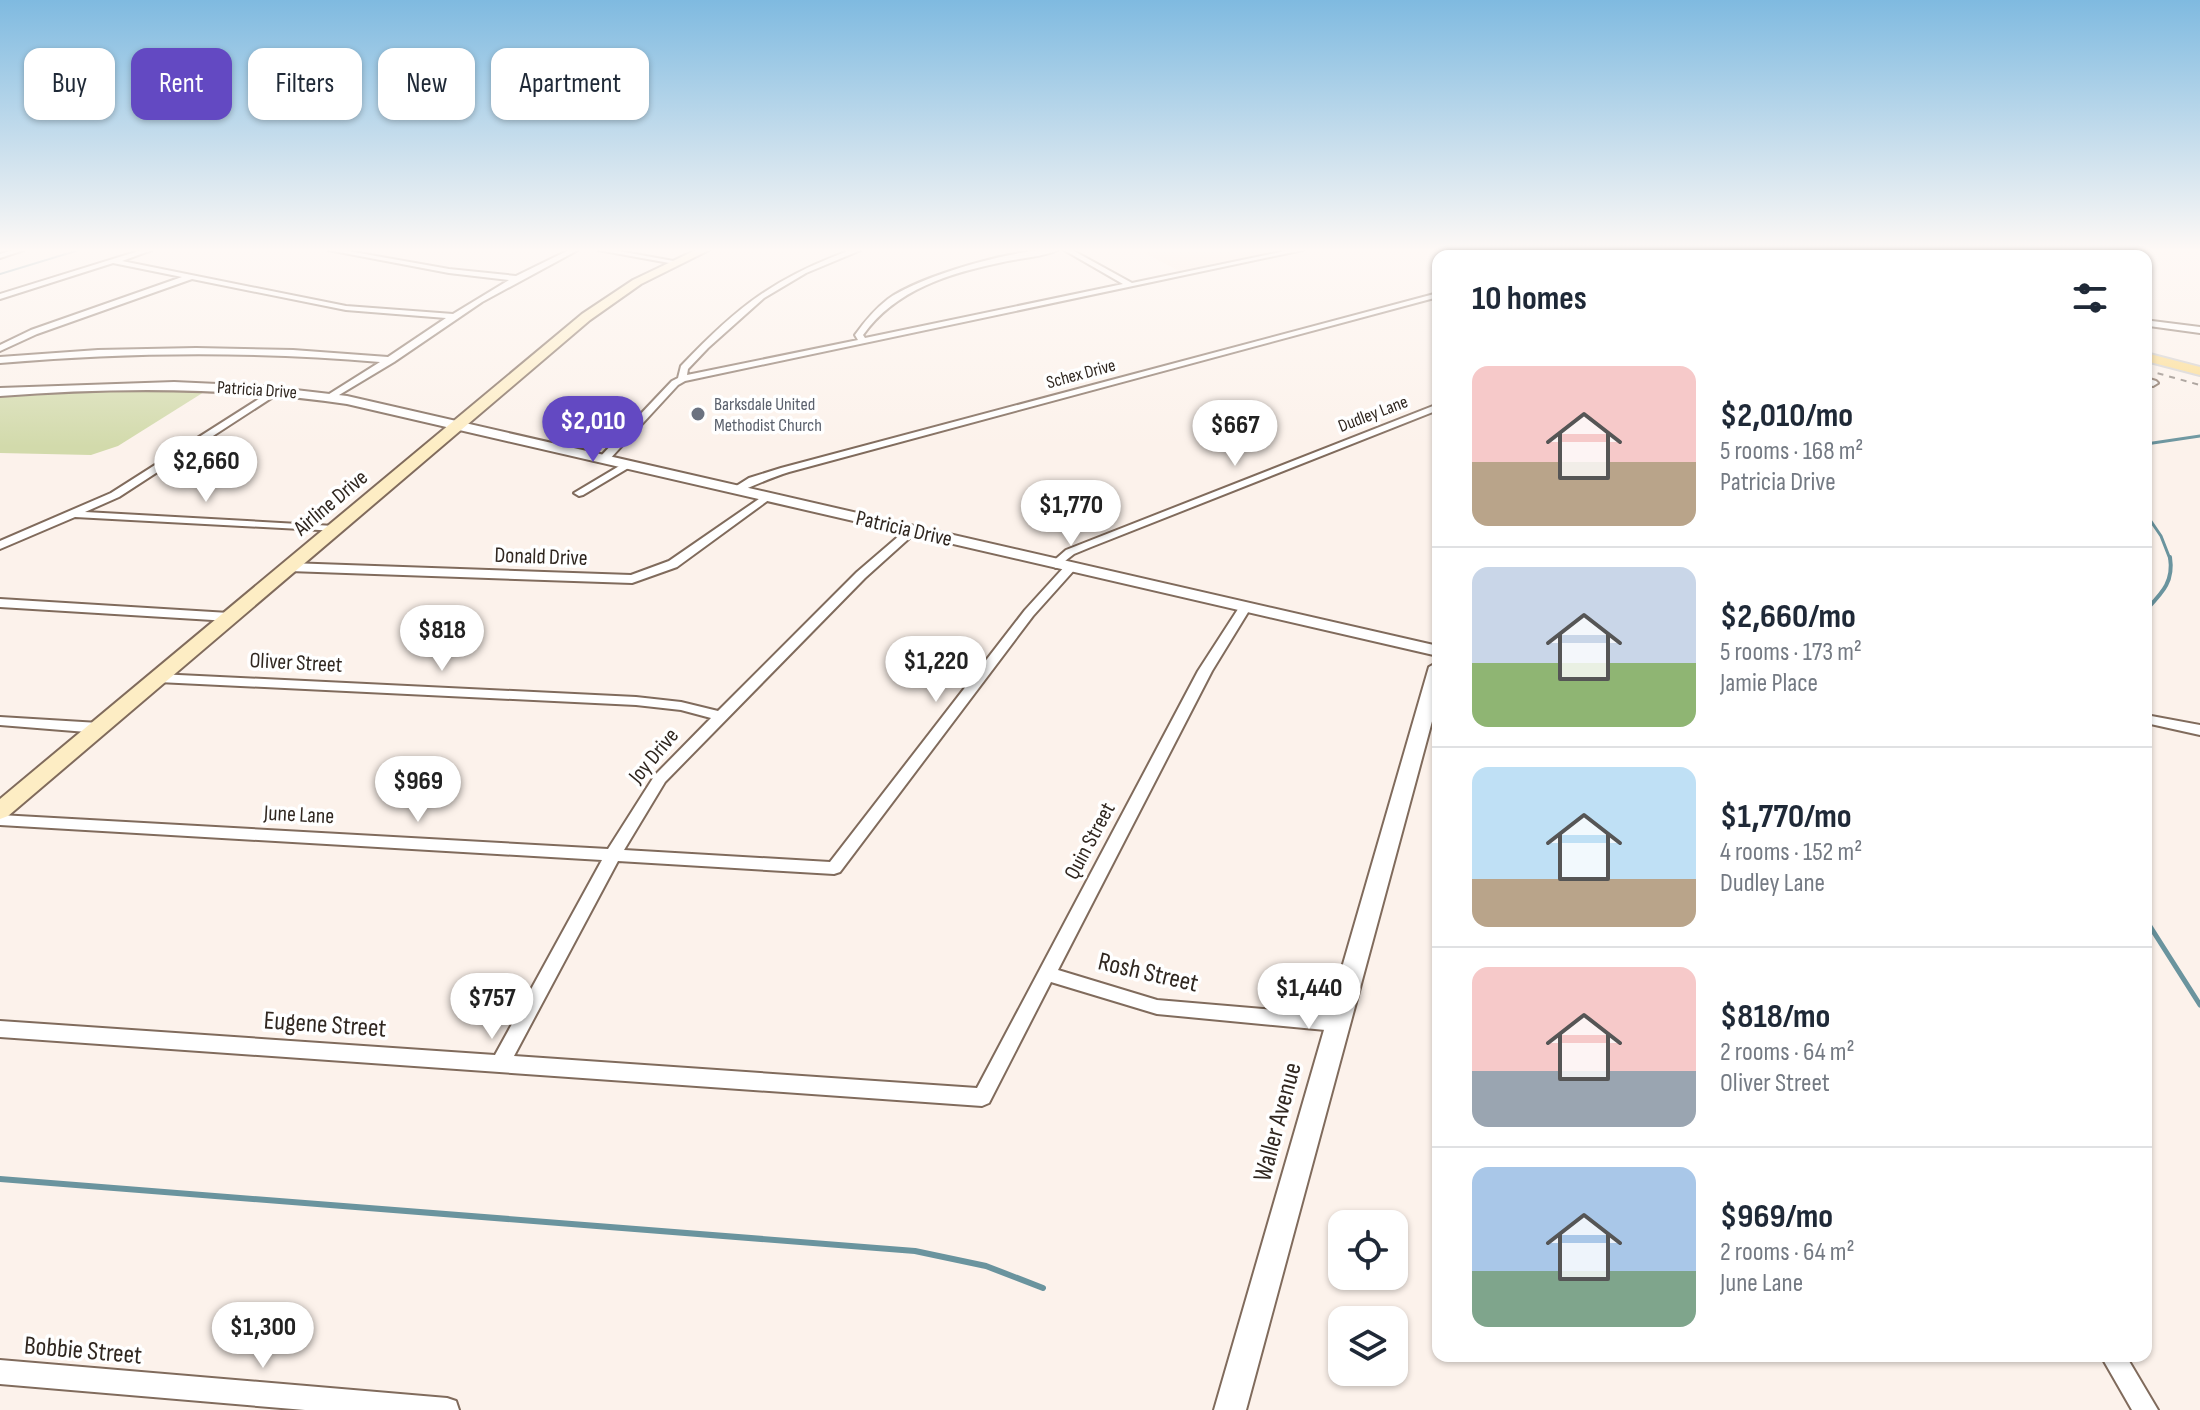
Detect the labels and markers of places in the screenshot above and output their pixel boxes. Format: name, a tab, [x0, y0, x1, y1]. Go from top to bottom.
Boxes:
place label: Barksdale United Methodist Church	[714, 394, 822, 436]
pin: $2,010	[528, 396, 658, 464]
pin: $667	[1188, 400, 1282, 468]
marker: Barksdale United Methodist Church	[689, 405, 707, 423]
pin: $2,660	[141, 436, 271, 504]
pin: $1,770	[1006, 480, 1136, 548]
pin: $818	[395, 605, 489, 673]
pin: $1,220	[871, 636, 1001, 704]
pin: $969	[371, 756, 465, 824]
pin: $1,440	[1244, 963, 1374, 1031]
pin: $757	[445, 973, 539, 1041]
pin: $1,300	[198, 1302, 328, 1370]

